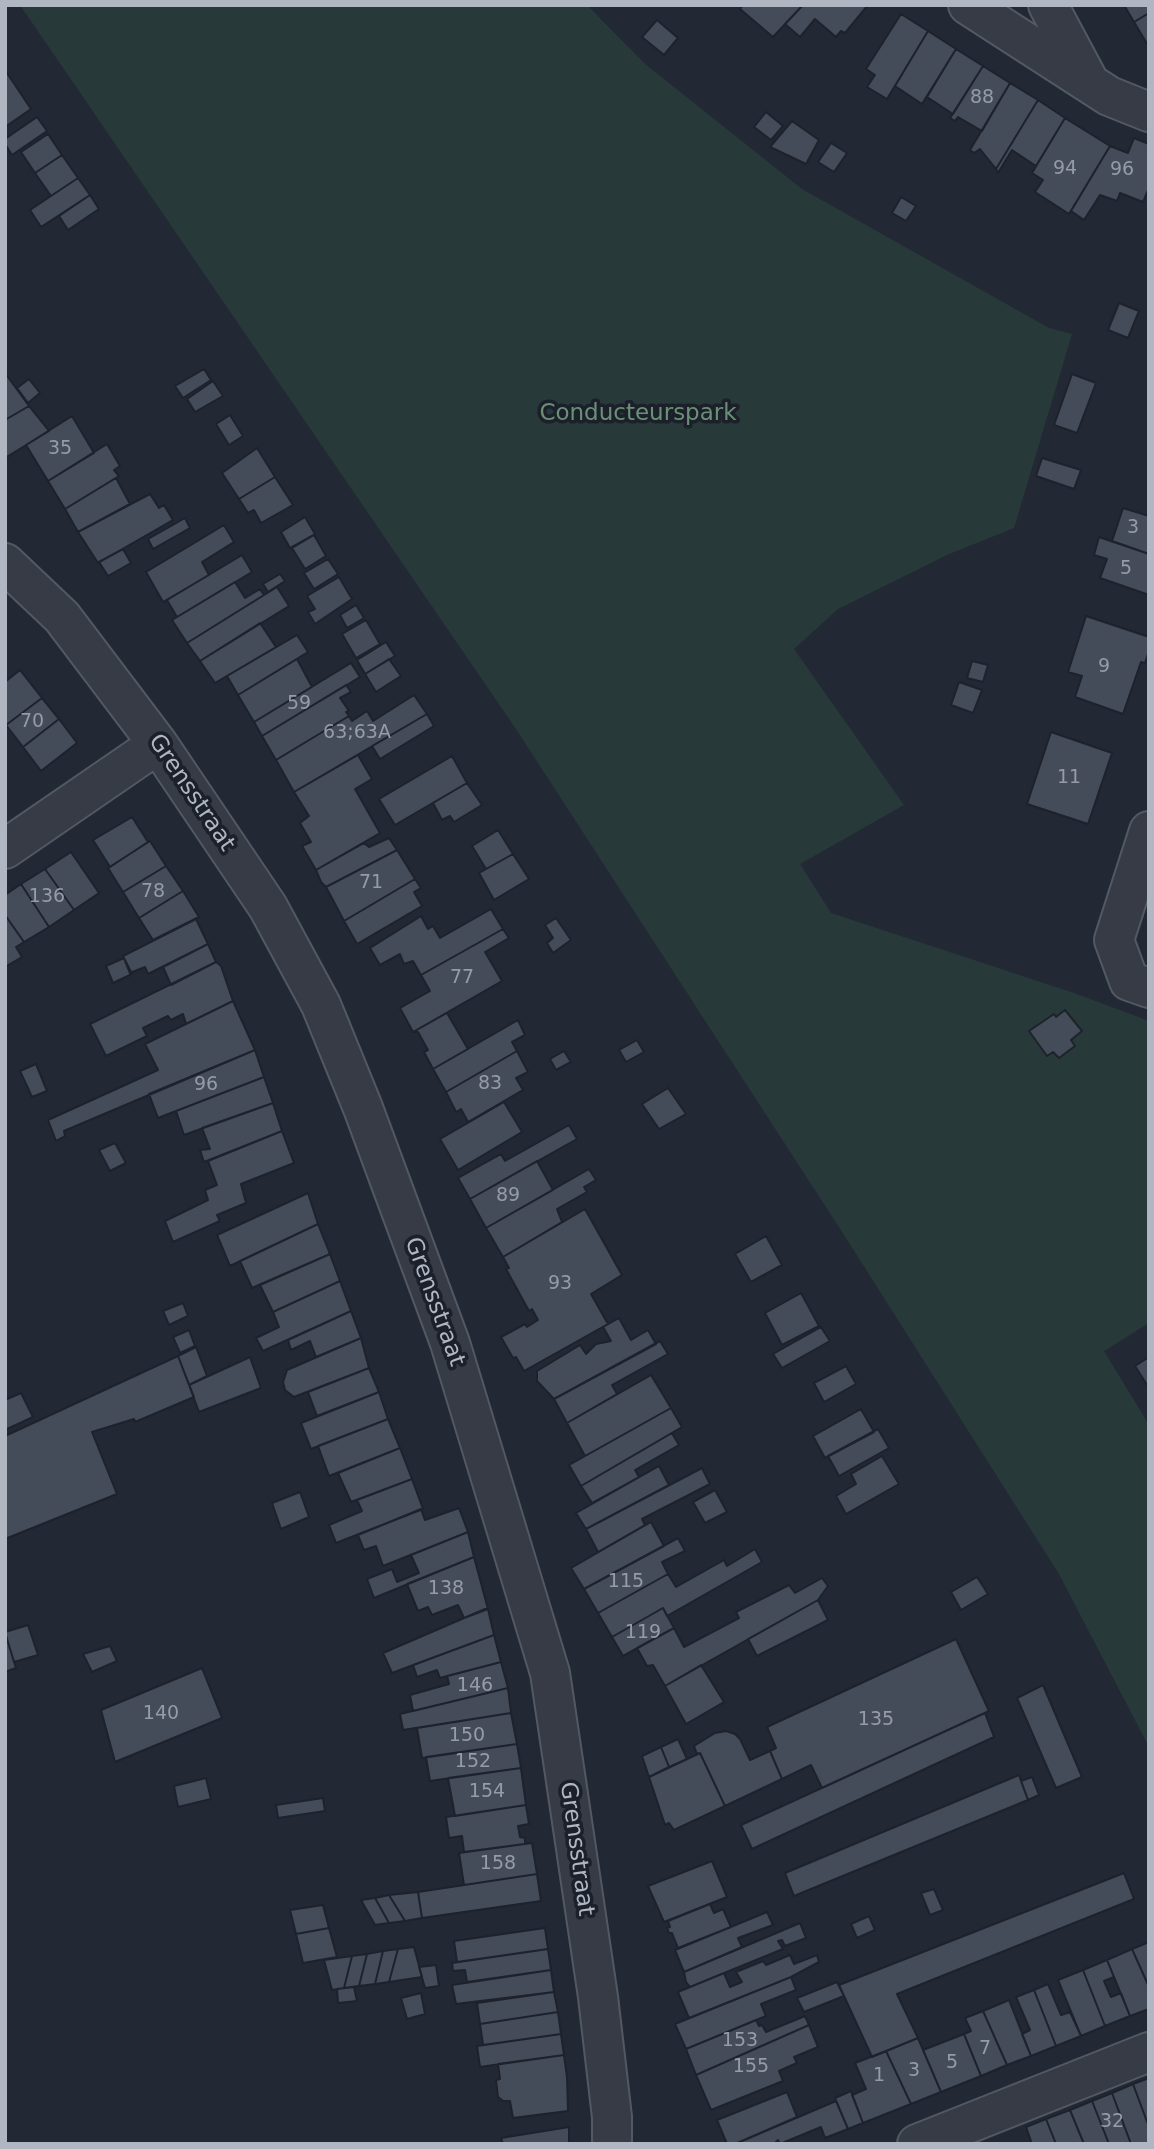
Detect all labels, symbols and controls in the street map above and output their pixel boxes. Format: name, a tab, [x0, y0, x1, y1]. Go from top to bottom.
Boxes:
house number: 88	[970, 87, 994, 109]
house number: 94	[1053, 158, 1077, 180]
house number: 96	[1110, 159, 1134, 181]
park label: Conducteurspark	[539, 400, 737, 428]
house number: 35	[48, 438, 72, 460]
house number: 3	[1127, 517, 1139, 539]
house number: 5	[1120, 558, 1132, 580]
house number: 9	[1098, 656, 1110, 678]
house number: 59	[287, 693, 311, 715]
house number: 70	[20, 711, 44, 733]
house number: 63;63A	[323, 722, 391, 744]
street label: Grensstraat	[142, 729, 240, 857]
house number: 11	[1057, 767, 1081, 789]
house number: 71	[359, 872, 383, 894]
house number: 78	[141, 881, 165, 903]
house number: 136	[29, 886, 65, 908]
house number: 77	[450, 967, 474, 989]
house number: 83	[478, 1073, 502, 1095]
house number: 96	[194, 1074, 218, 1096]
house number: 89	[496, 1185, 520, 1207]
street label: Grensstraat	[398, 1234, 470, 1370]
house number: 93	[548, 1273, 572, 1295]
house number: 115	[608, 1571, 644, 1593]
house number: 138	[428, 1578, 464, 1600]
house number: 119	[625, 1622, 661, 1644]
house number: 146	[457, 1675, 493, 1697]
house number: 140	[143, 1703, 179, 1725]
house number: 135	[858, 1709, 894, 1731]
house number: 150	[449, 1725, 485, 1747]
house number: 152	[455, 1751, 491, 1773]
street label: Grensstraat	[553, 1780, 599, 1918]
house number: 154	[469, 1781, 505, 1803]
house number: 158	[480, 1853, 516, 1875]
house number: 153	[722, 2030, 758, 2052]
house number: 7	[979, 2038, 991, 2060]
house number: 5	[946, 2052, 958, 2074]
house number: 155	[733, 2056, 769, 2078]
house number: 3	[908, 2060, 920, 2082]
house number: 1	[873, 2065, 885, 2087]
house number: 32	[1100, 2111, 1124, 2133]

